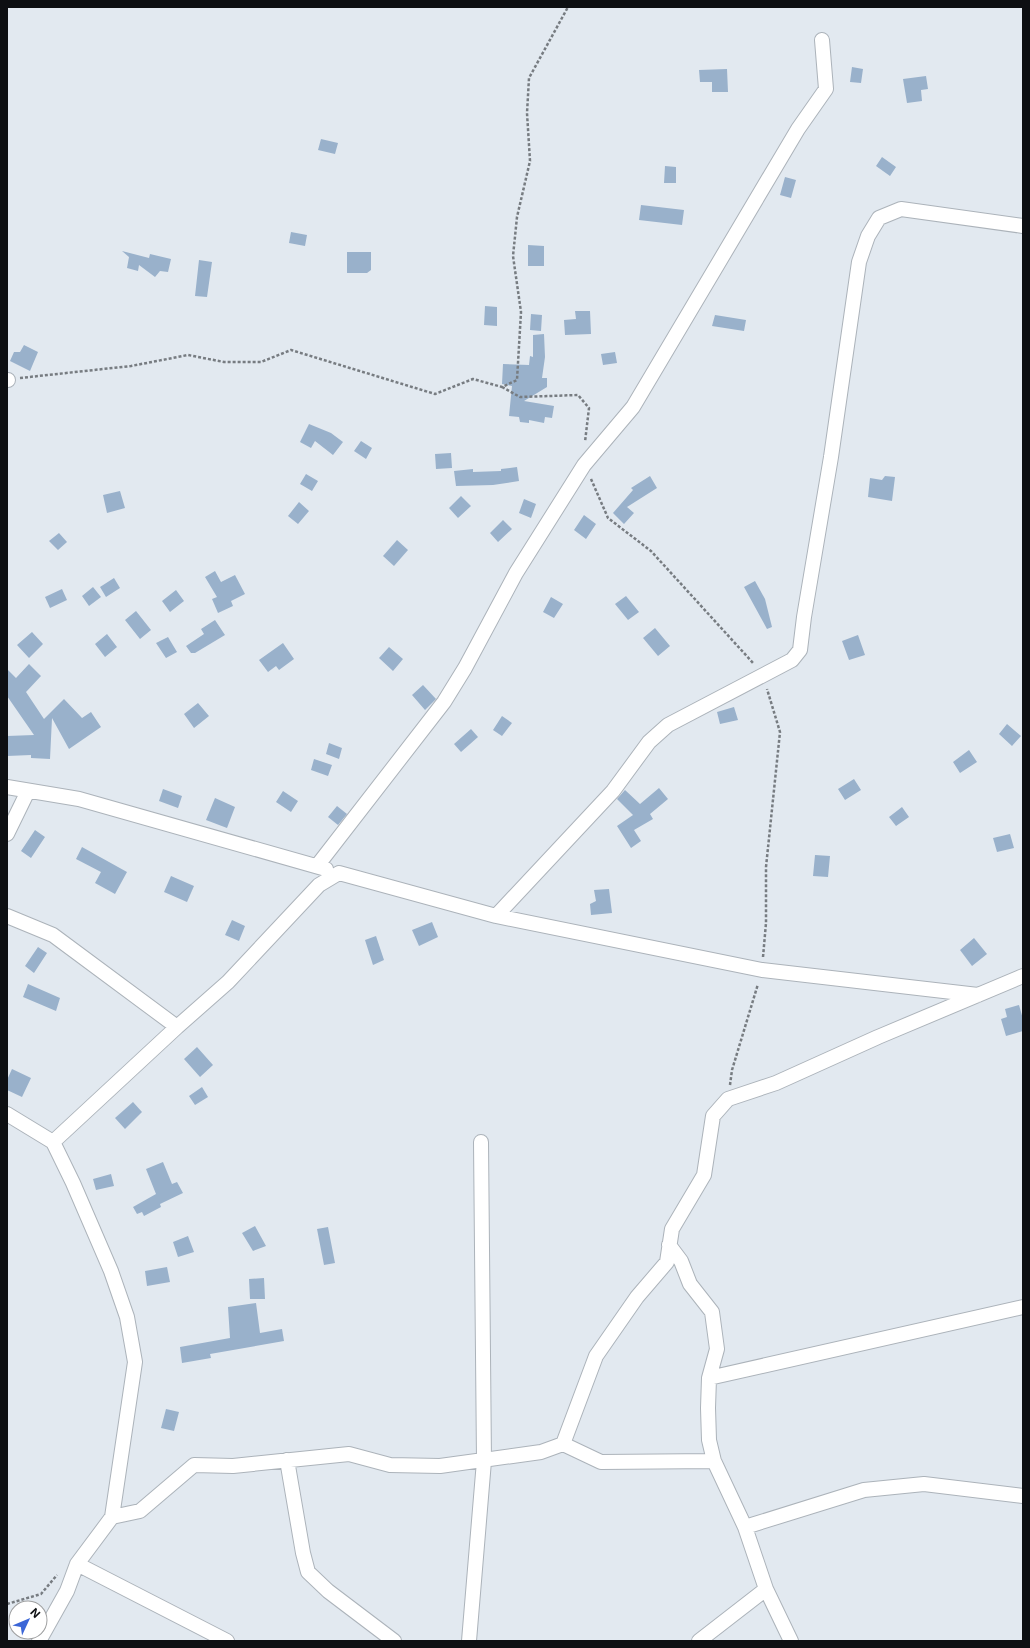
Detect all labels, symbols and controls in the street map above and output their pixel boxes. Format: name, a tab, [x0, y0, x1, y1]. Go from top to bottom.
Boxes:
north arrow	[8, 1600, 48, 1640]
text: N	[27, 1605, 43, 1621]

